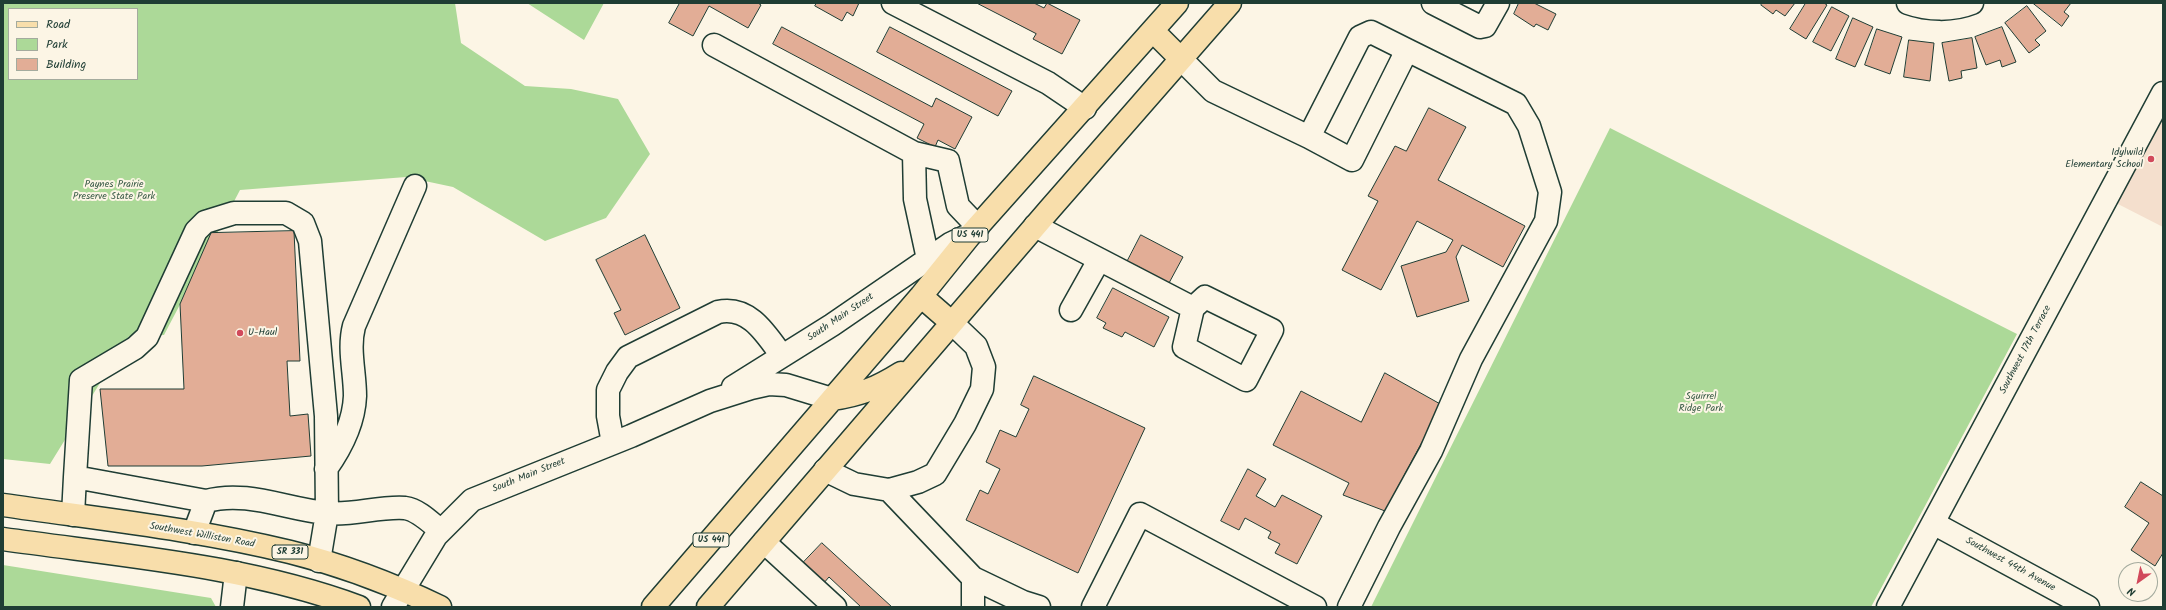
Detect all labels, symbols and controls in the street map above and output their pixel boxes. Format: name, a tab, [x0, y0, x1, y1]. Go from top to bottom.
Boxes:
legend	[8, 8, 138, 80]
text: Road	[46, 15, 70, 34]
text: Park	[46, 35, 68, 54]
text: Building	[46, 55, 86, 74]
place label: Idylwild Elementary School	[2065, 147, 2143, 170]
marker: Idylwild Elementary School	[2146, 154, 2156, 164]
park label: Paynes Prairie Preserve State Park	[73, 179, 155, 202]
road number: US 441	[952, 228, 988, 242]
street label: South Main Street	[805, 291, 877, 345]
street label: Southwest 17th Terrace	[1998, 304, 2054, 396]
place label: U-Haul	[248, 327, 277, 339]
marker: U-Haul	[235, 328, 245, 338]
park label: Squirrel Ridge Park	[1679, 391, 1723, 414]
street label: South Main Street	[491, 456, 567, 496]
street label: Southwest Williston Road	[148, 521, 256, 551]
road number: US 441	[693, 533, 729, 547]
street label: Southwest 44th Avenue	[1963, 535, 2057, 595]
road number: SR 331	[272, 545, 308, 559]
north arrow	[2118, 562, 2158, 602]
text: N	[2124, 582, 2140, 601]

